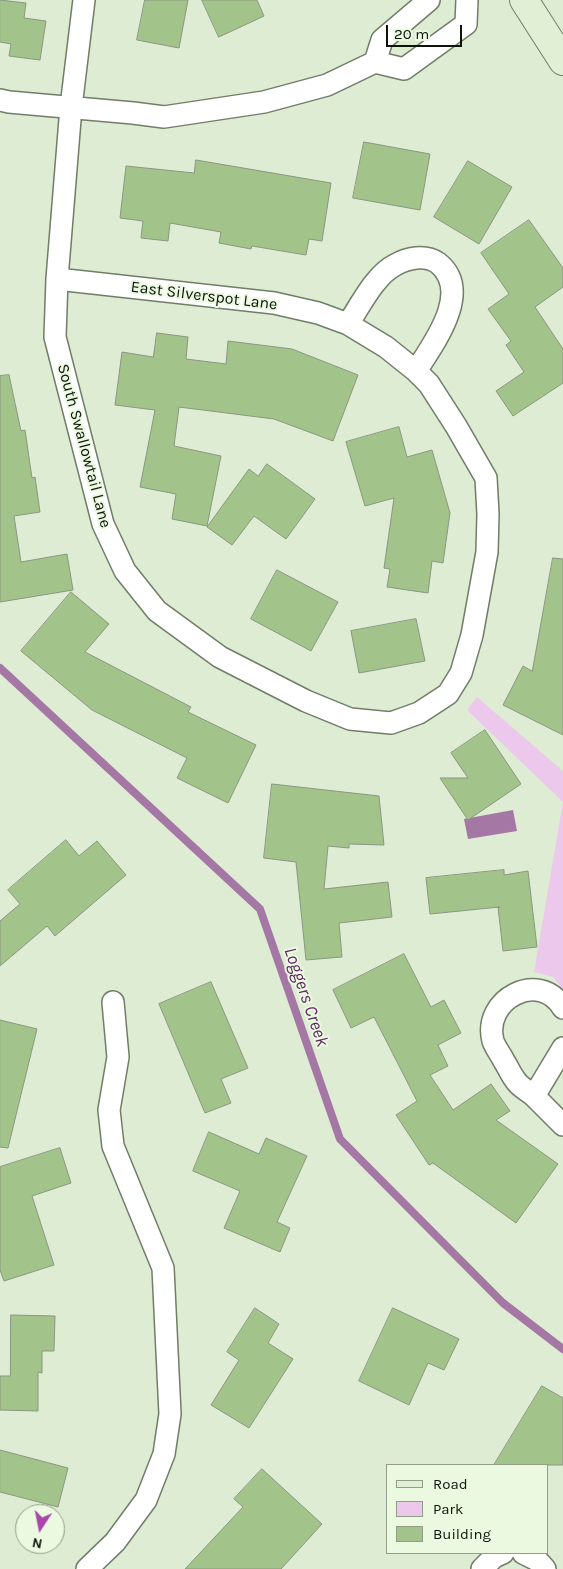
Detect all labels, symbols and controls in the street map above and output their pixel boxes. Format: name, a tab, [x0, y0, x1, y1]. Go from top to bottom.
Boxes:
scale bar	[388, 15, 464, 47]
text: 20 m	[394, 25, 429, 43]
street label: East Silverspot Lane	[130, 277, 278, 315]
street label: South Swallowtail Lane	[53, 362, 115, 530]
water label: Loggers Creek	[279, 945, 333, 1049]
legend	[386, 1464, 548, 1554]
text: Road	[433, 1475, 468, 1493]
text: Park	[433, 1500, 463, 1518]
north arrow	[15, 1504, 65, 1554]
text: Building	[433, 1525, 491, 1543]
text: N	[31, 1534, 44, 1553]

